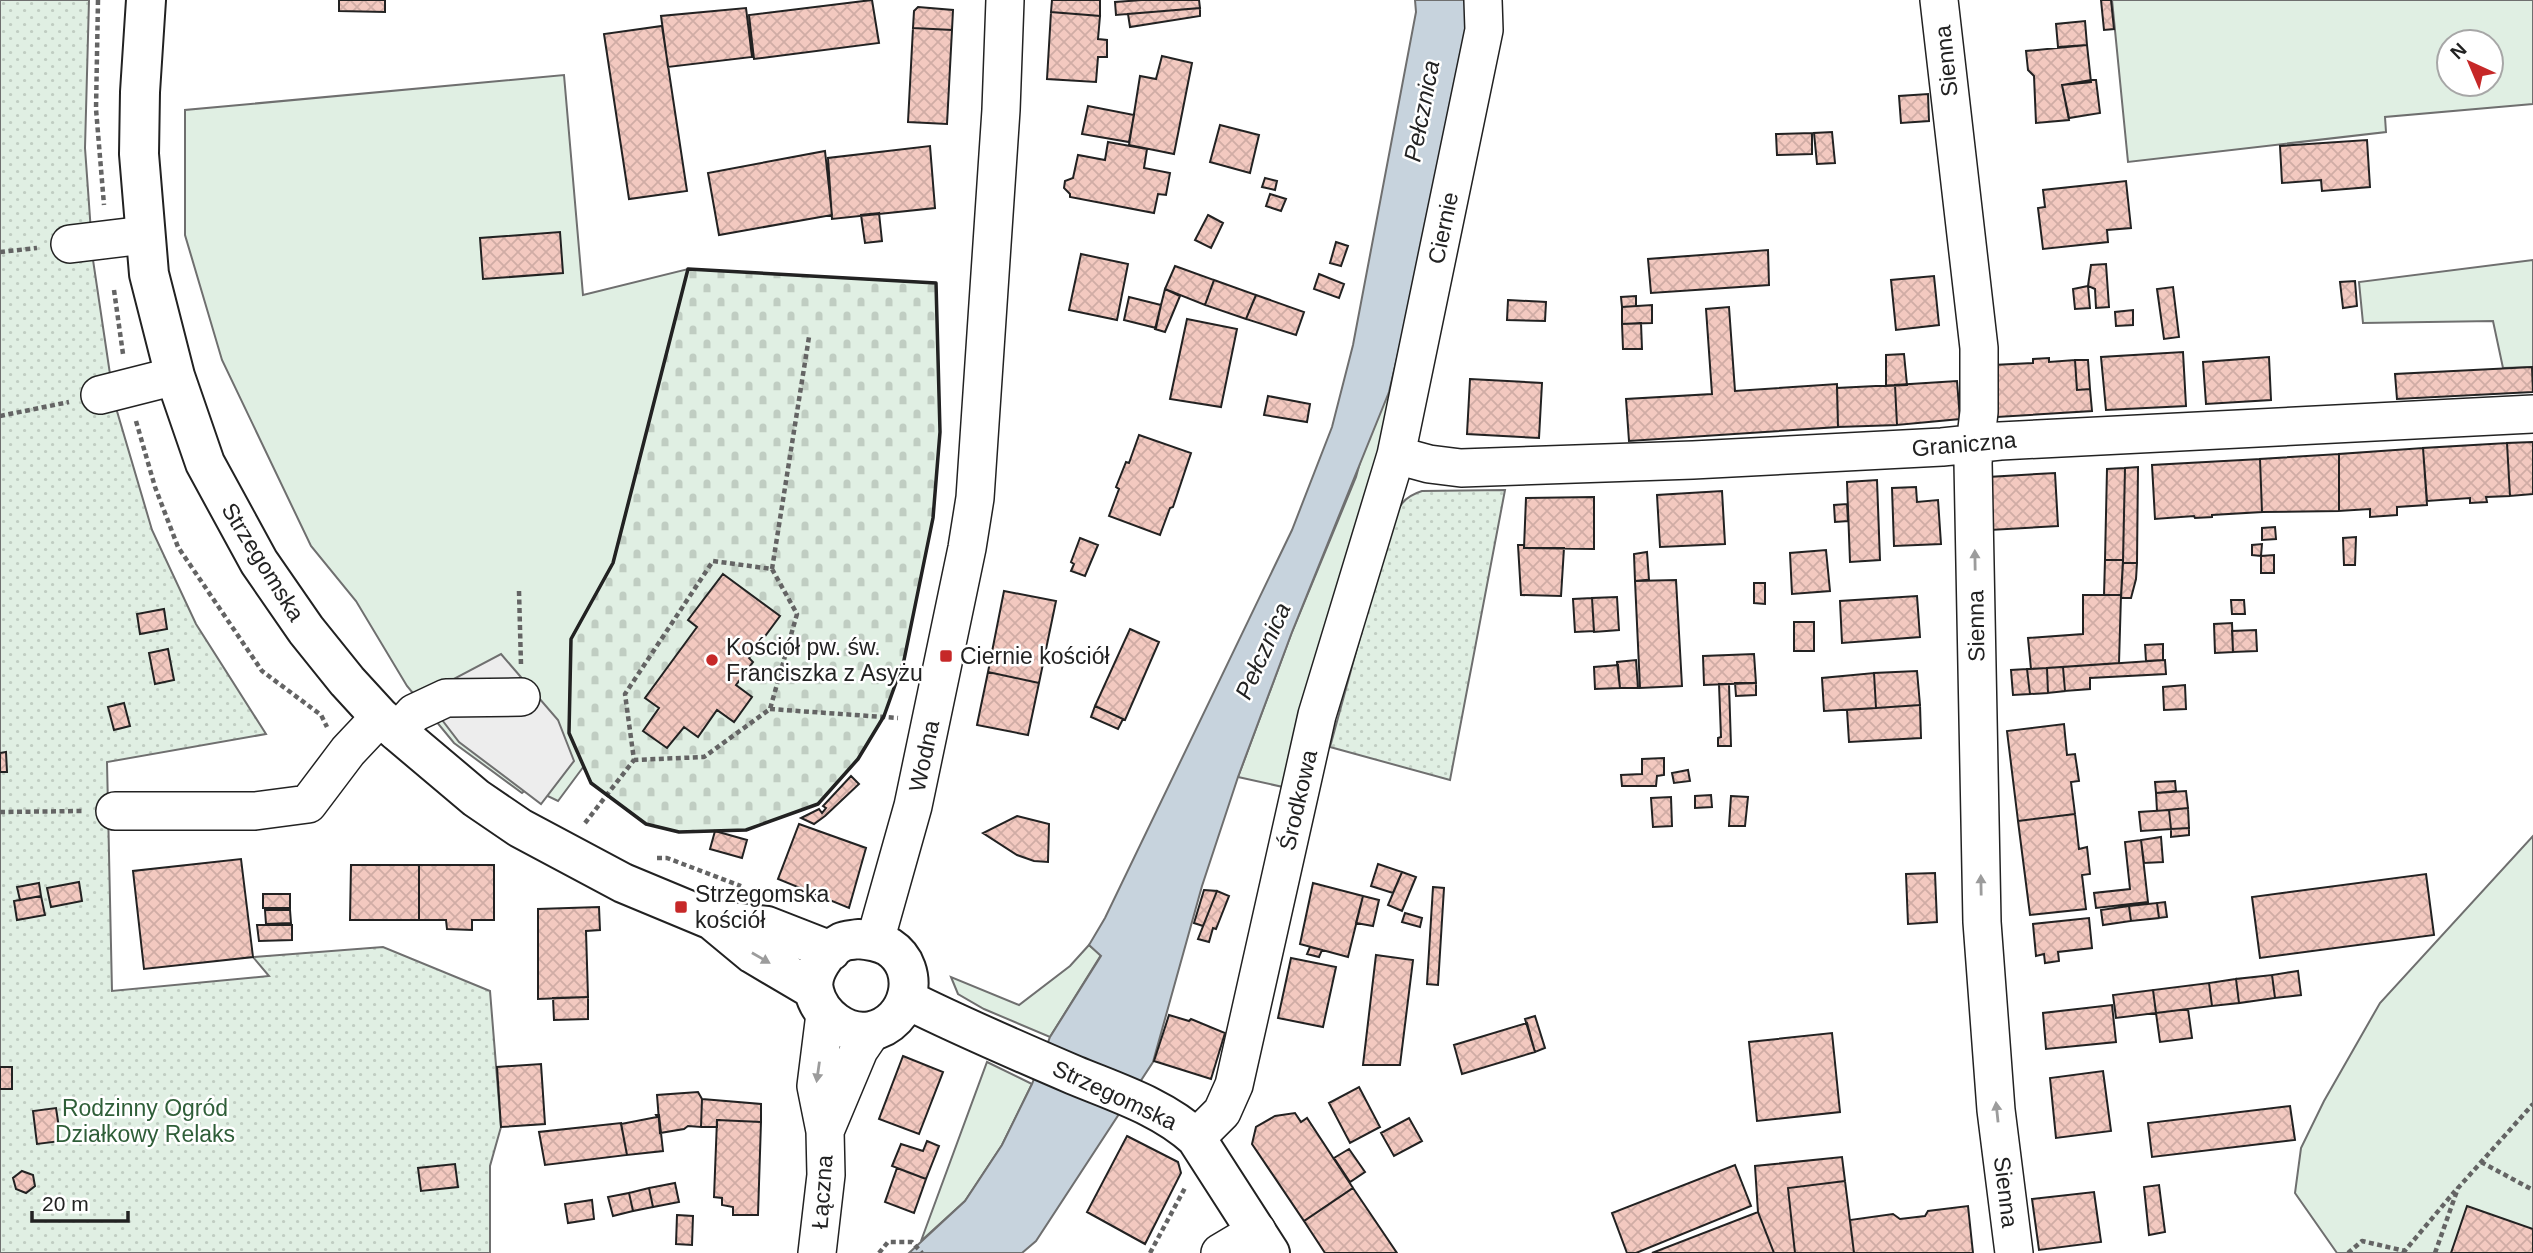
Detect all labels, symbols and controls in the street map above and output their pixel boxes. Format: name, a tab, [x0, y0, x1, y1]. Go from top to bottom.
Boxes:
street label: Sienna	[1929, 24, 1963, 98]
north arrow	[2435, 28, 2505, 98]
text: N	[2446, 39, 2471, 63]
water label: Pełcznica	[1398, 58, 1445, 164]
street label: Ciernie	[1423, 190, 1463, 266]
street label: Graniczna	[1911, 426, 2018, 462]
street label: Strzegomska	[216, 498, 310, 626]
one-way arrow	[1969, 549, 1981, 571]
street label: Sienna	[1962, 590, 1990, 662]
water label: Pełcznica	[1229, 598, 1296, 703]
place label: Kościół pw. św. Franciszka z Asyżu	[726, 634, 923, 686]
place label: Ciernie kościół	[960, 643, 1110, 669]
marker: Ciernie kościół	[938, 648, 954, 664]
marker: Kościół pw. św. Franciszka z Asyżu	[704, 652, 720, 668]
street label: Wodna	[904, 718, 944, 794]
street label: Środkowa	[1273, 747, 1322, 853]
one-way arrow	[1975, 874, 1987, 896]
place label: Strzegomska kościół	[695, 881, 829, 933]
marker: Strzegomska kościół	[673, 899, 689, 915]
one-way arrow	[751, 952, 770, 964]
street label: Strzegomska	[1049, 1055, 1182, 1135]
one-way arrow	[812, 1062, 823, 1084]
park label: Rodzinny Ogród Działkowy Relaks	[55, 1095, 235, 1147]
one-way arrow	[1991, 1101, 2002, 1123]
street label: Łączna	[806, 1154, 838, 1230]
street label: Sienna	[1989, 1155, 2023, 1229]
scale bar	[32, 1180, 128, 1224]
text: 20 m	[42, 1192, 89, 1215]

